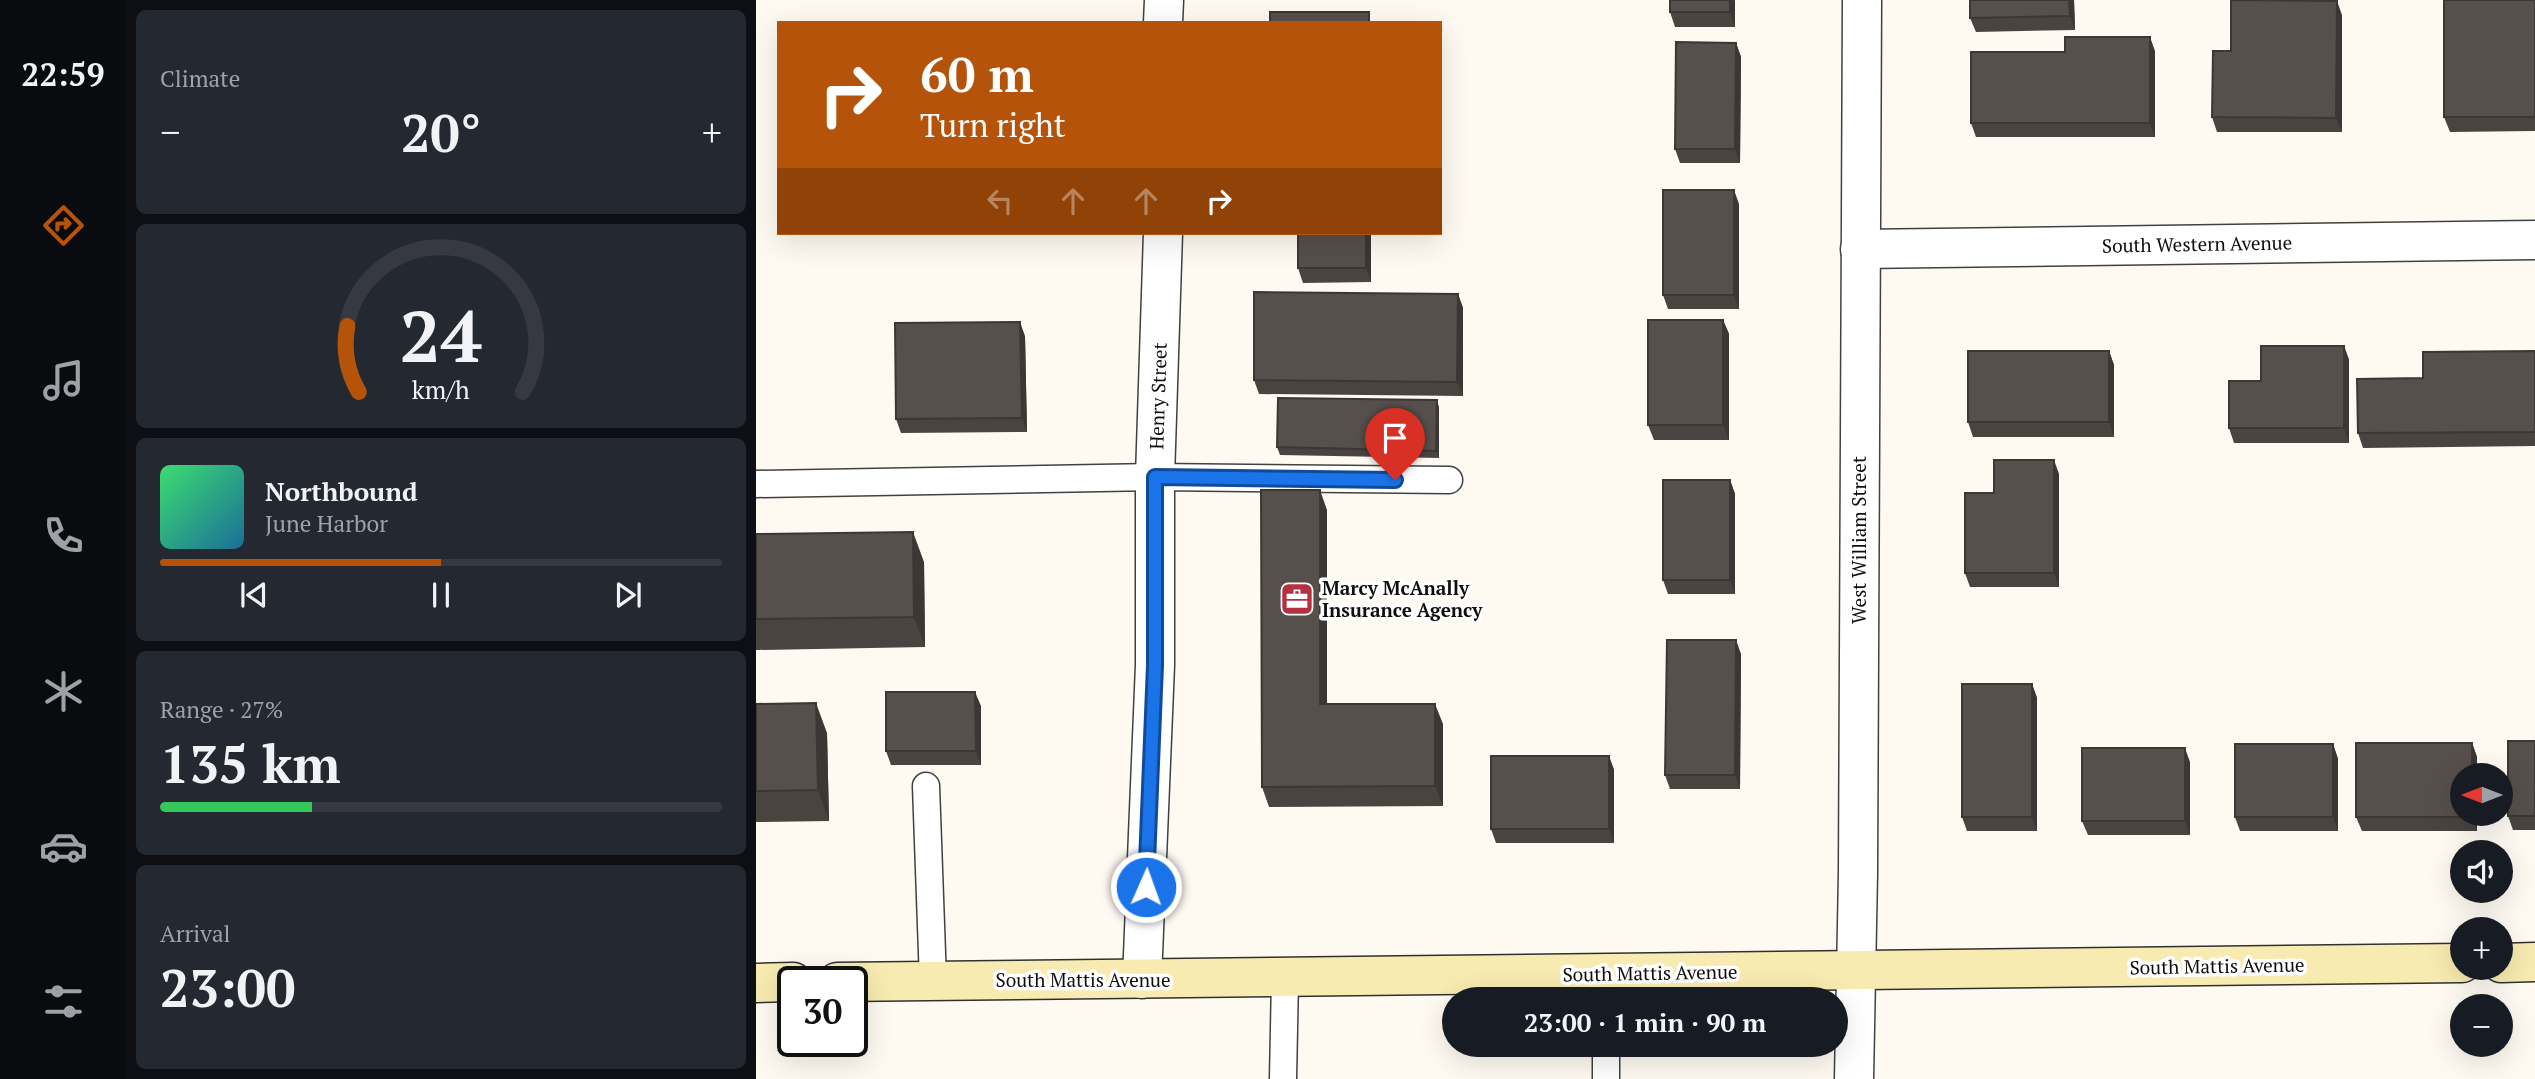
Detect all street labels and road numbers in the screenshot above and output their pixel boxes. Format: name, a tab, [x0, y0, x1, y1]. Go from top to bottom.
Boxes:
street label: South Western Avenue	[2102, 229, 2292, 258]
street label: Henry Street	[1143, 342, 1172, 450]
street label: West William Street	[1846, 456, 1871, 624]
street label: South Mattis Avenue	[2129, 951, 2305, 980]
street label: South Mattis Avenue	[1562, 958, 1738, 987]
street label: South Mattis Avenue	[996, 967, 1170, 992]

